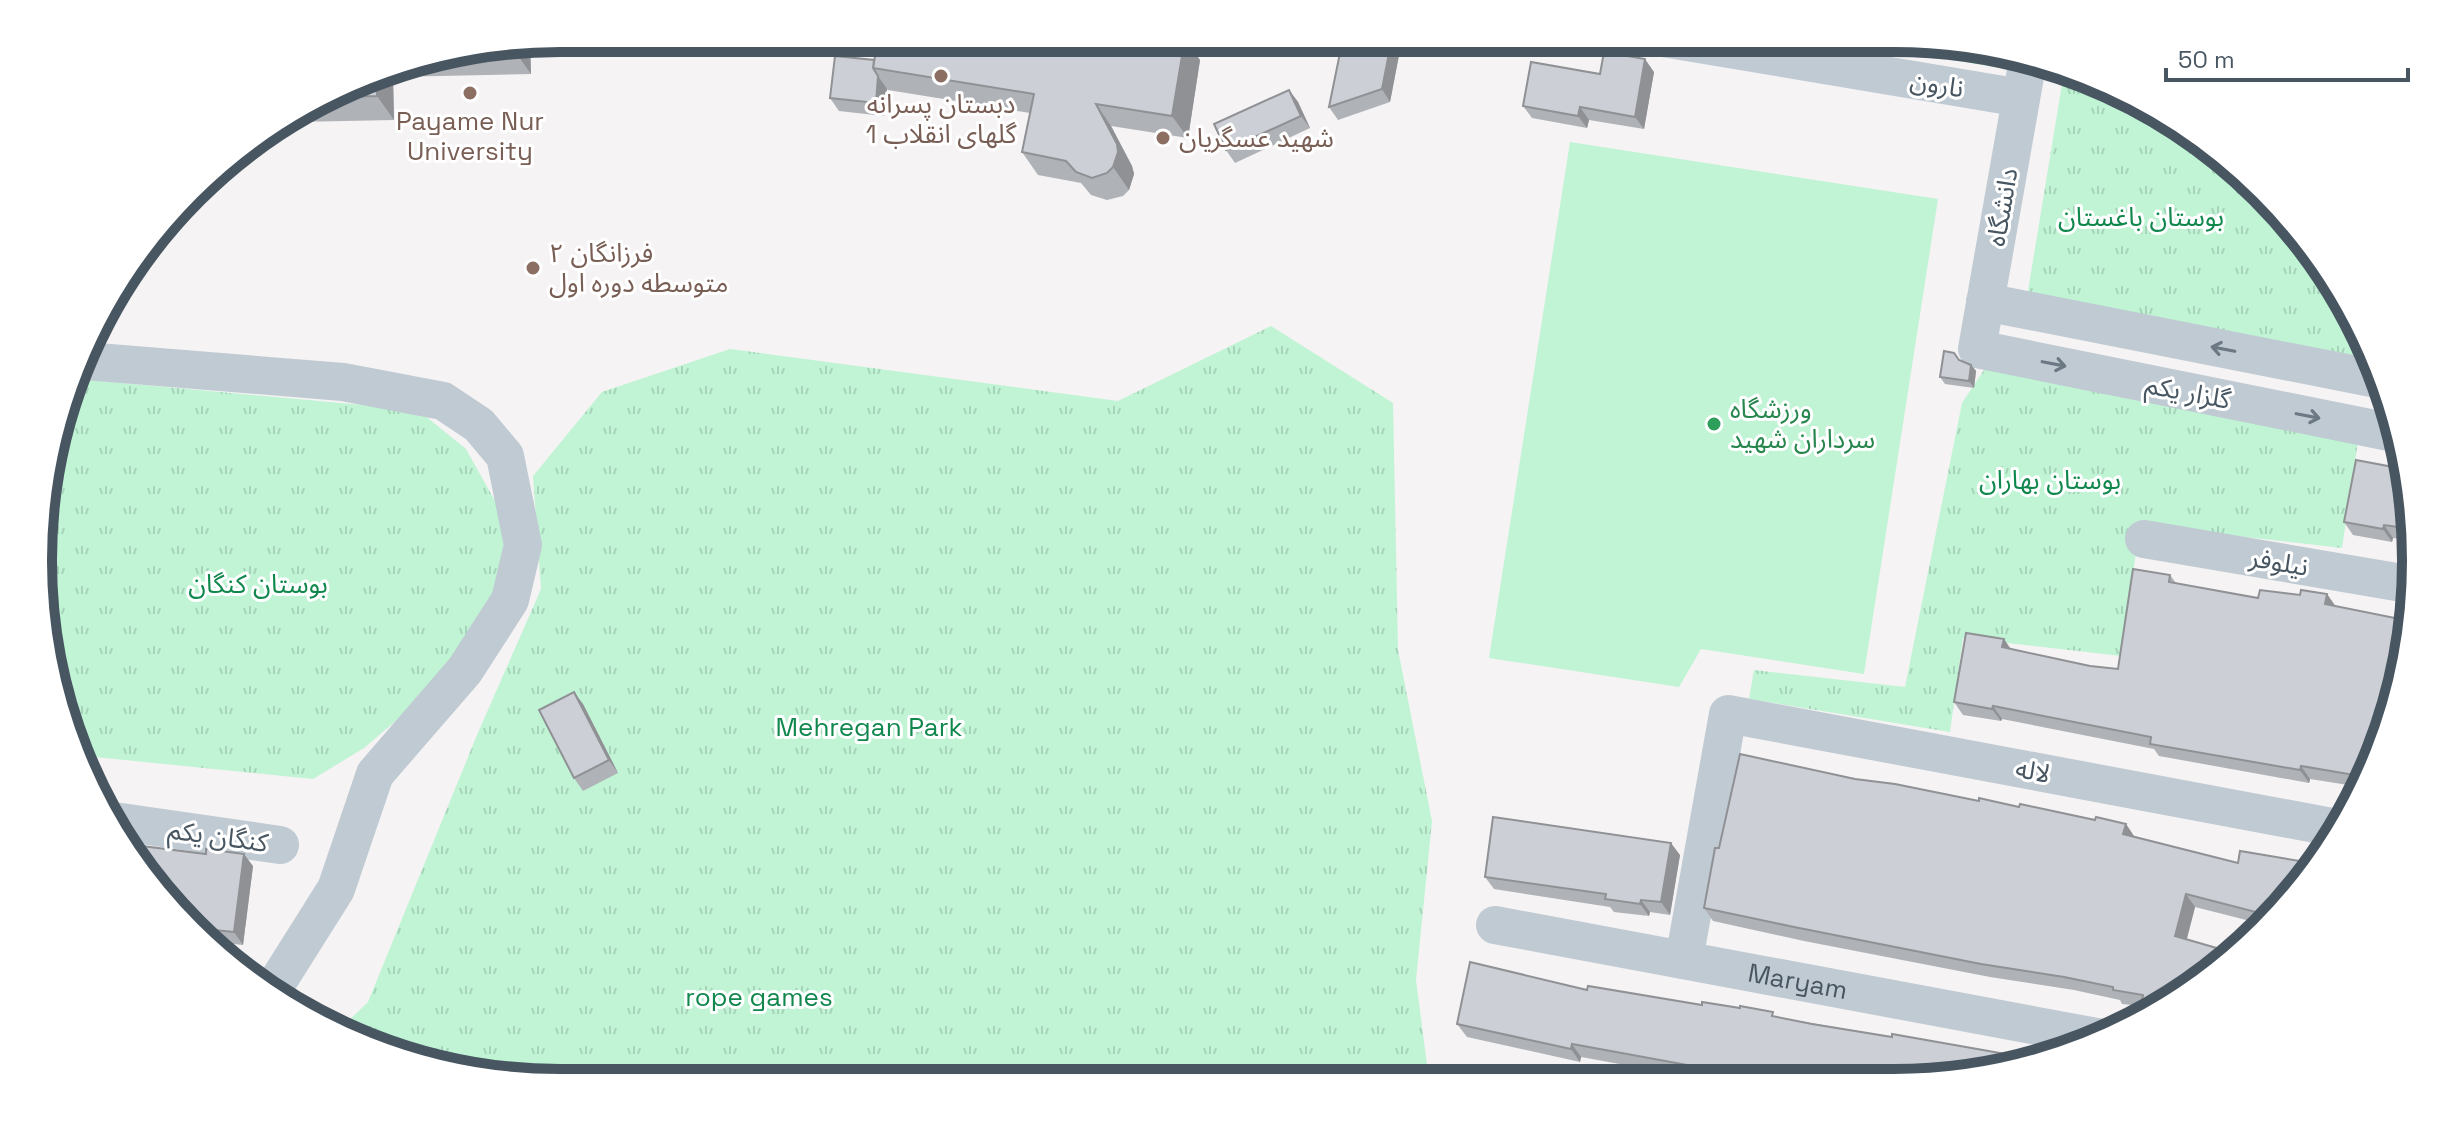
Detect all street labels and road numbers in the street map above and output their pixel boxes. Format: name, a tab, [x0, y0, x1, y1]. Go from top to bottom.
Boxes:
street label: نارون	[1908, 63, 1966, 105]
street label: دانشگاه	[1978, 165, 2026, 249]
street label: گلزار یکم	[2142, 367, 2234, 420]
street label: نیلوفر	[2246, 540, 2311, 584]
street label: لاله	[2013, 751, 2053, 791]
street label: کنگان یکم	[165, 812, 270, 863]
street label: Maryam	[1745, 955, 1850, 1007]

